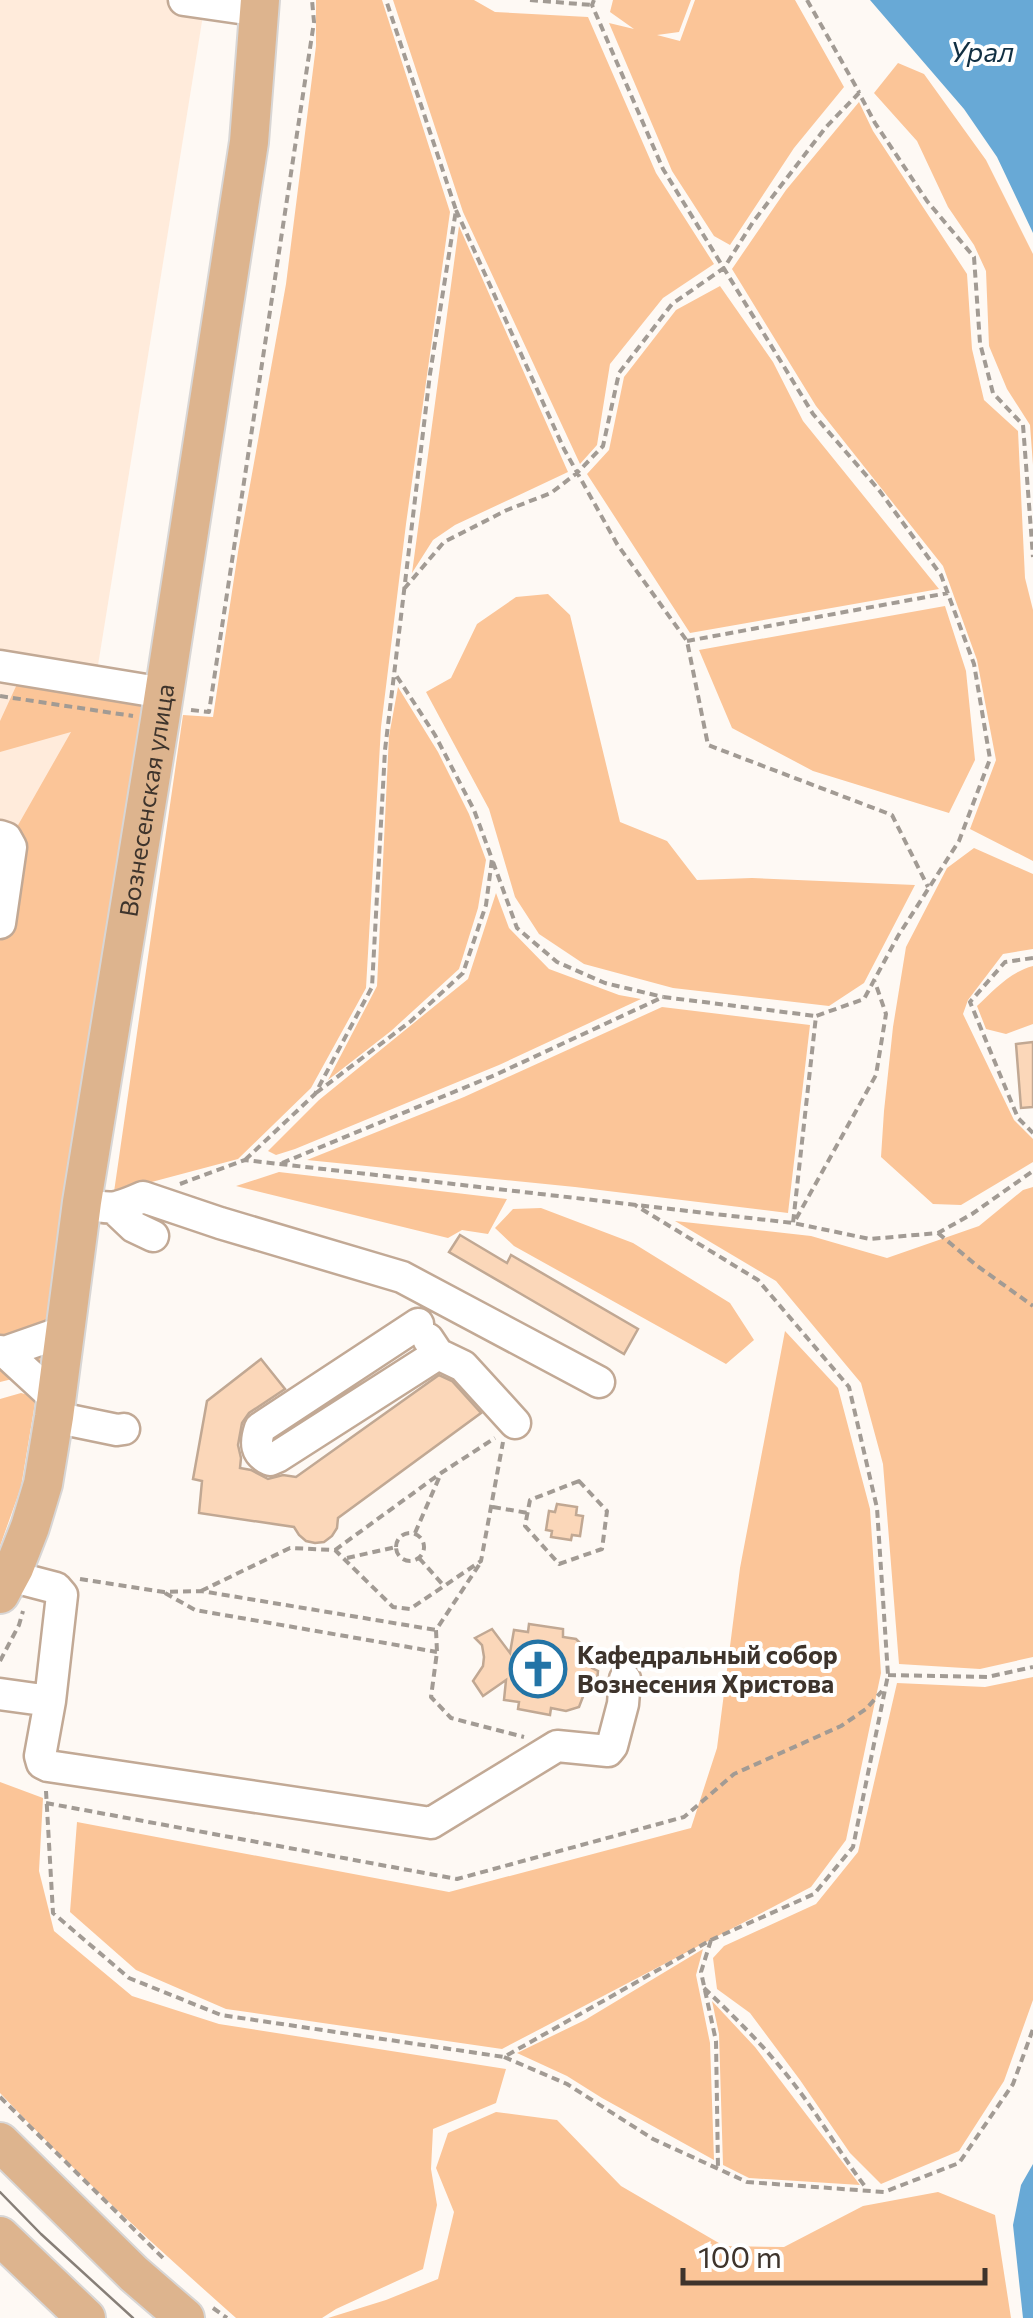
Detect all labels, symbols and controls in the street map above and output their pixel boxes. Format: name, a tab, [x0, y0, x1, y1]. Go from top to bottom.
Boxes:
water label: Урал	[950, 34, 1014, 68]
street label: Вознесенская улица	[112, 682, 179, 919]
church icon: Кафедральный собор Вознесения Христова	[508, 1639, 568, 1699]
place label: Кафедральный собор Вознесения Христова	[577, 1639, 838, 1698]
scale bar	[683, 2223, 986, 2285]
text: 100 m	[698, 2237, 782, 2274]

